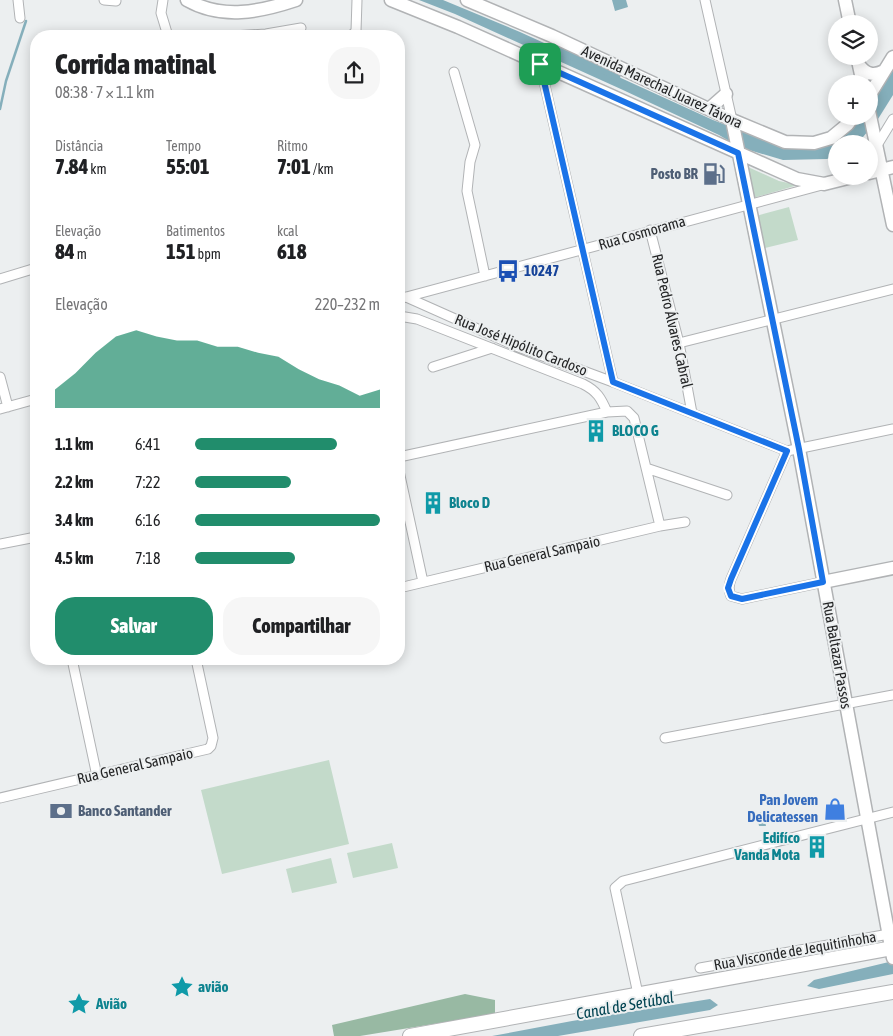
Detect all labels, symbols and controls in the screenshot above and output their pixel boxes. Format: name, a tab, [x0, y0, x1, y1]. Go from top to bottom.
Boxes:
map controls	[828, 15, 878, 185]
button: layers	[828, 15, 878, 65]
street label: Avenida Marechal Juarez Távora	[579, 42, 745, 131]
pin	[519, 43, 561, 85]
button: share	[328, 47, 380, 99]
text: Corrida matinal	[55, 48, 216, 80]
icon: arrive	[526, 50, 554, 78]
button: +	[828, 75, 878, 125]
text: 08:38 · 7 × 1.1 km	[55, 83, 155, 101]
button: −	[828, 135, 878, 185]
text: Distância	[55, 138, 103, 154]
text: Tempo	[166, 138, 201, 154]
text: Ritmo	[277, 138, 308, 154]
text: 7.84	[55, 154, 88, 178]
text: 55:01	[166, 154, 210, 178]
text: 7:01	[277, 154, 311, 178]
text: km	[88, 161, 107, 177]
text: /km	[311, 161, 334, 177]
fuel station icon: Posto BR	[701, 161, 727, 187]
place label: Posto BR	[651, 165, 698, 182]
street label: Rua Cosmorama	[596, 212, 687, 253]
text: Elevação	[55, 223, 101, 239]
text: Batimentos	[166, 223, 225, 239]
text: kcal	[277, 223, 298, 239]
text: 84	[55, 239, 75, 263]
text: 151	[166, 239, 196, 263]
text: 618	[277, 239, 307, 263]
text: m	[75, 246, 87, 262]
text: bpm	[196, 246, 221, 262]
street label: Rua Pedro Álvares Cabral	[649, 252, 696, 390]
bus stop icon: 10247	[495, 258, 521, 284]
place label: 10247	[524, 262, 559, 279]
text: Elevação	[55, 295, 108, 313]
text: 220–232 m	[315, 295, 380, 313]
street label: Rua José Hipólito Cardoso	[452, 310, 590, 379]
building icon: BLOCO G	[583, 418, 609, 444]
place label: BLOCO G	[612, 422, 659, 439]
text: 1.1 km	[55, 435, 94, 453]
text: 6:41	[135, 435, 160, 453]
text: 2.2 km	[55, 473, 94, 491]
text: 7:22	[135, 473, 160, 491]
building icon: Bloco D	[420, 490, 446, 516]
place label: Bloco D	[449, 494, 490, 511]
text: 3.4 km	[55, 511, 94, 529]
text: 6:16	[135, 511, 160, 529]
street label: Rua General Sampaio	[482, 532, 601, 575]
text: 4.5 km	[55, 549, 94, 567]
text: 7:18	[135, 549, 160, 567]
button: Salvar	[55, 597, 213, 655]
button: Compartilhar	[223, 597, 380, 655]
street label: Rua Baltazar Passos	[820, 600, 855, 710]
street label: Rua General Sampaio	[75, 744, 194, 787]
place label: Pan Jovem Delicatessen	[747, 791, 818, 825]
shop icon: Pan Jovem Delicatessen	[822, 796, 848, 822]
bank icon: Banco Santander	[48, 798, 74, 824]
place label: Banco Santander	[78, 802, 172, 819]
place label: Edifíco Vanda Mota	[733, 829, 800, 863]
building icon: Edifíco Vanda Mota	[804, 834, 830, 860]
street label: Rua Visconde de Jequitinhoha	[712, 928, 877, 973]
place icon: avião	[169, 974, 195, 1000]
place label: avião	[198, 978, 229, 995]
water label: Canal de Setúbal	[575, 988, 675, 1022]
place icon: Avião	[66, 991, 92, 1017]
place label: Avião	[95, 995, 127, 1012]

